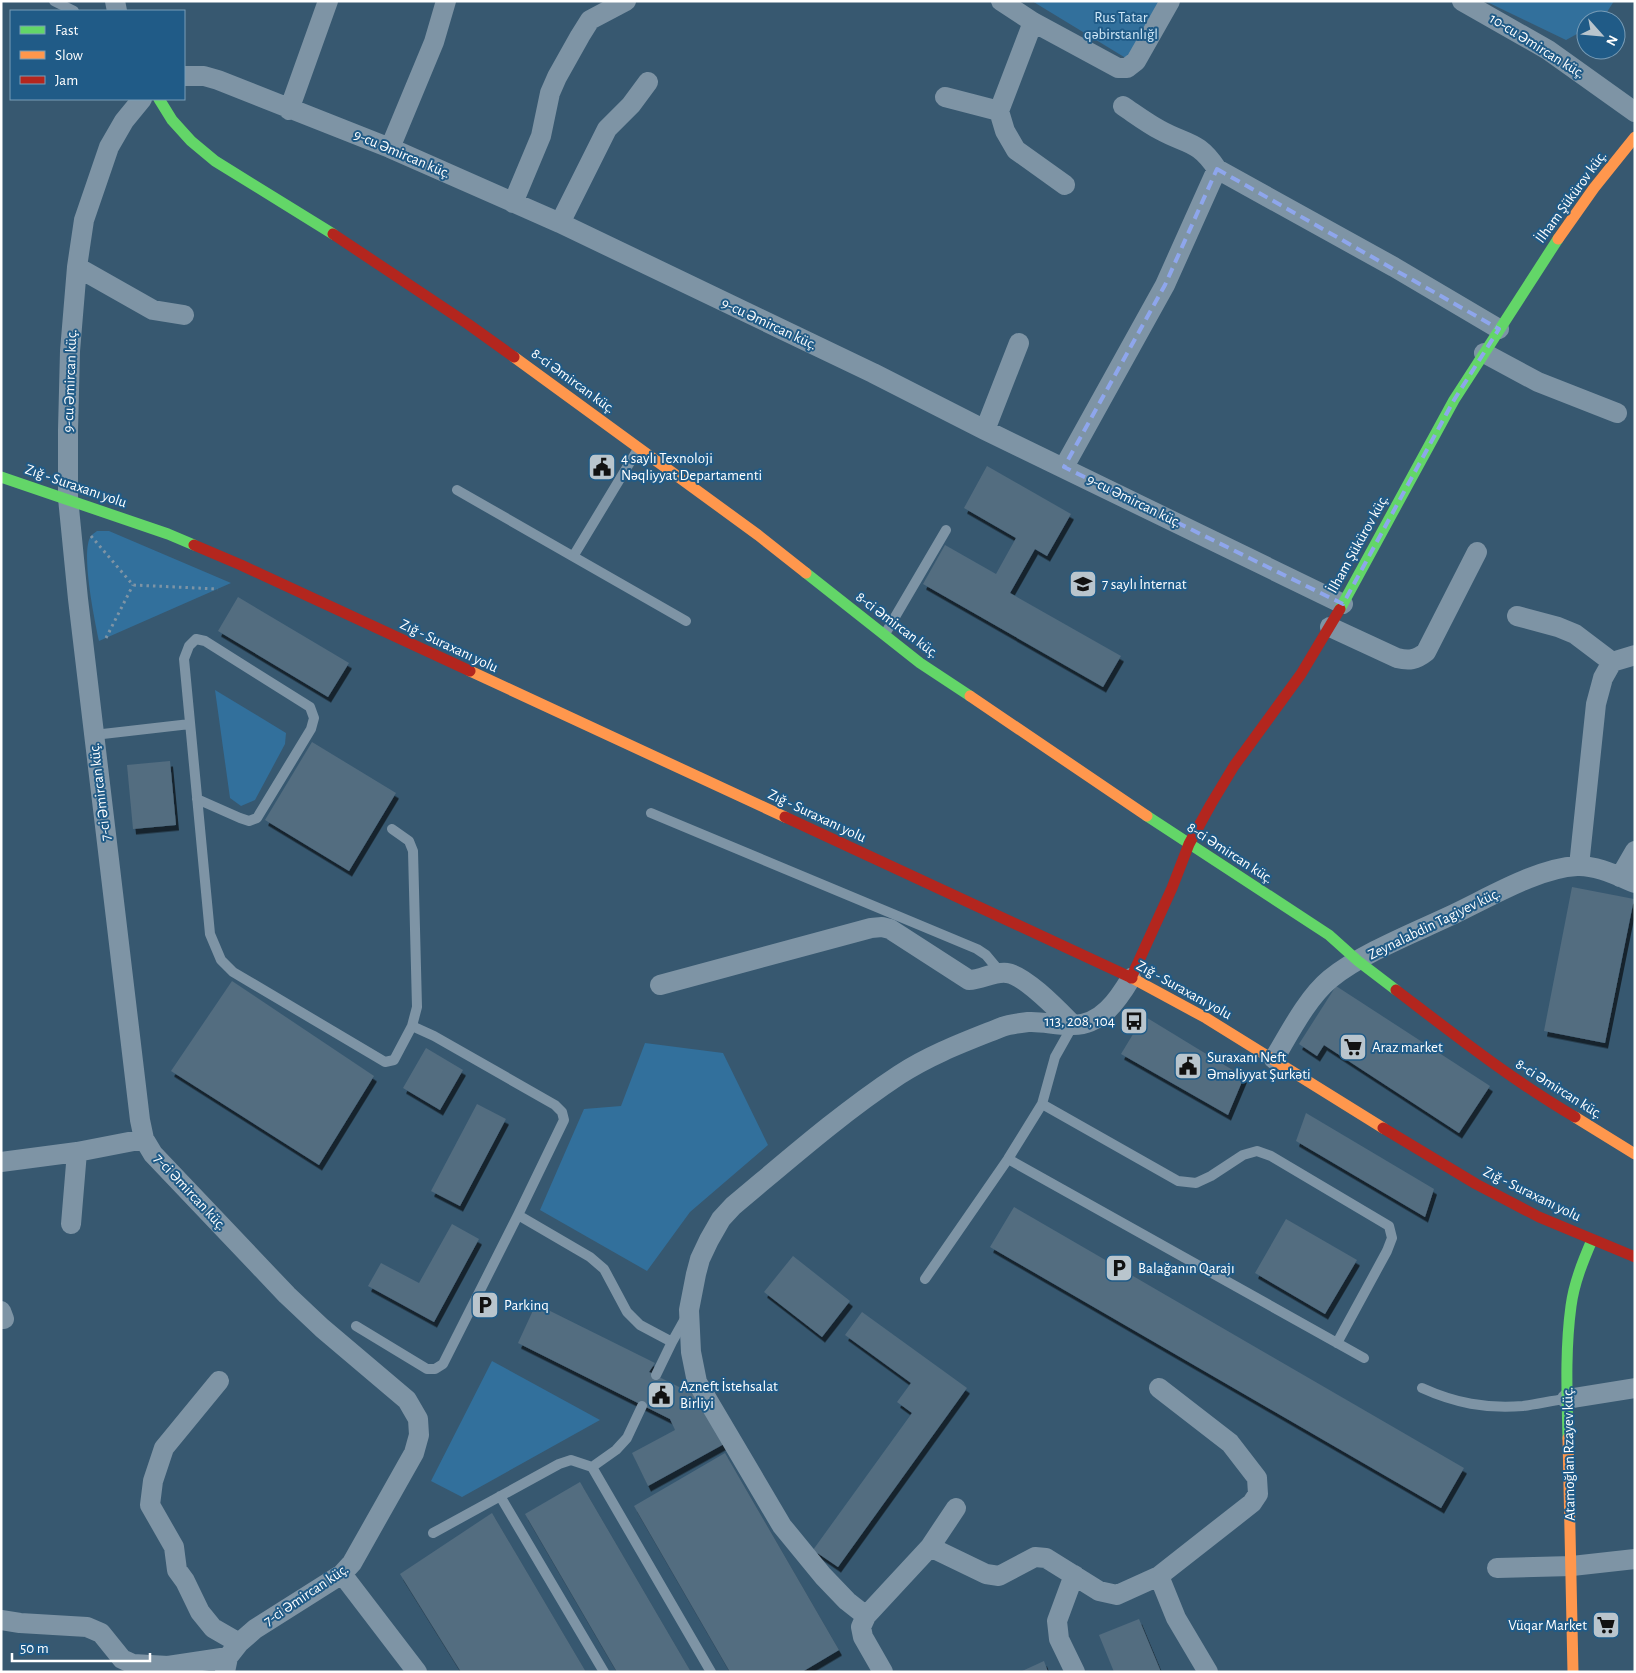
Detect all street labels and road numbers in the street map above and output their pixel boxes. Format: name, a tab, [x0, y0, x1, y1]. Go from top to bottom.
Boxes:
street label: 10-cu Əmircan küç.	[1487, 11, 1587, 81]
street label: 9-cu Əmircan küç.	[352, 127, 452, 181]
street label: İlham Şükürov küç.	[1531, 147, 1609, 246]
street label: 9-cu Əmircan küç.	[719, 295, 819, 353]
street label: 9-cu Əmircan küç.	[61, 329, 79, 433]
street label: 8-ci Əmircan küç.	[528, 346, 618, 416]
street label: Zığ - Suraxanı yolu	[23, 462, 129, 511]
street label: 9-cu Əmircan küç.	[1084, 472, 1184, 530]
street label: İlham Şükürov küç.	[1323, 491, 1391, 596]
street label: 8-ci Əmircan küç.	[853, 589, 941, 661]
street label: Zığ - Suraxanı yolu	[398, 617, 501, 675]
street label: 7-ci Əmircan küç.	[87, 742, 113, 842]
street label: Zığ - Suraxanı yolu	[766, 787, 869, 845]
street label: 8-ci Əmircan küç.	[1184, 820, 1276, 886]
street label: Zeynalabdin Tagiyev küç.	[1366, 886, 1502, 962]
street label: Zığ - Suraxanı yolu	[1134, 958, 1234, 1023]
street label: 8-ci Əmircan küç.	[1513, 1056, 1605, 1122]
street label: 7-ci Əmircan küç.	[151, 1151, 229, 1233]
street label: Zığ - Suraxanı yolu	[1481, 1164, 1583, 1224]
street label: Atamoğlan Rzayev küç.	[1560, 1387, 1578, 1521]
street label: 7-ci Əmircan küç.	[261, 1561, 351, 1629]

